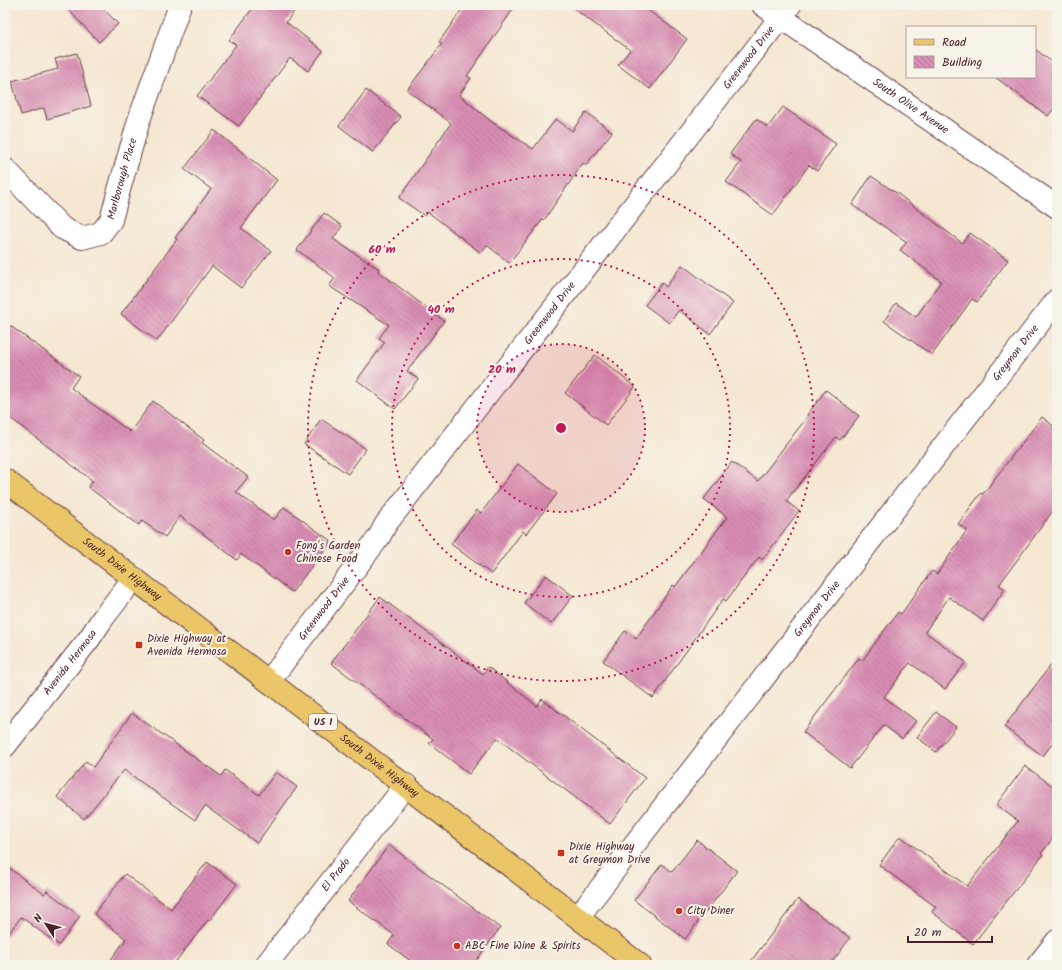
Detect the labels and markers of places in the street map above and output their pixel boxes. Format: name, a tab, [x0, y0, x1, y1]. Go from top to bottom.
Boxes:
centre of rings	[554, 421, 568, 435]
place label: Fong's Garden Chinese Food	[296, 537, 360, 568]
marker: Fong's Garden Chinese Food	[283, 547, 293, 557]
place label: Dixie Highway at Avenida Hermosa	[147, 630, 227, 661]
marker: Dixie Highway at Avenida Hermosa	[134, 640, 144, 650]
place label: Dixie Highway at Greymon Drive	[569, 838, 650, 869]
marker: Dixie Highway at Greymon Drive	[556, 848, 566, 858]
place label: City Diner	[687, 902, 736, 920]
marker: City Diner	[674, 906, 684, 916]
place label: ABC Fine Wine & Spirits	[465, 937, 581, 955]
marker: ABC Fine Wine & Spirits	[452, 941, 462, 951]

